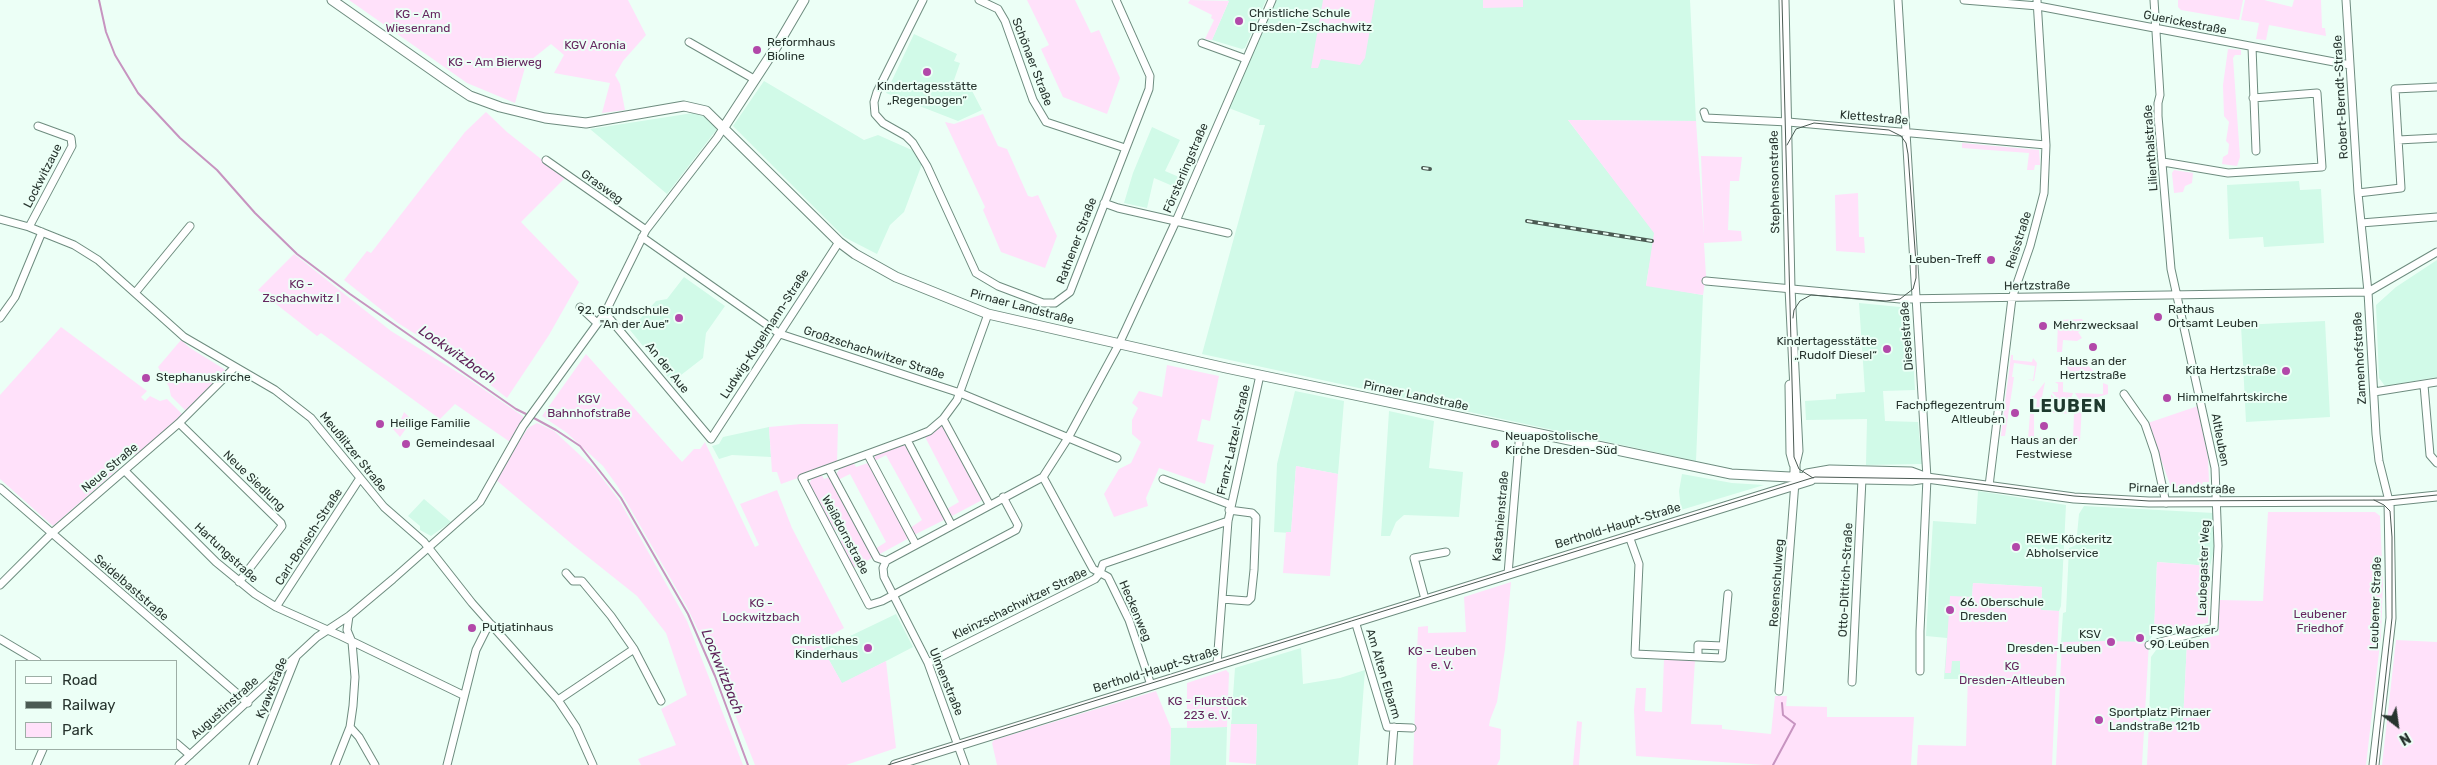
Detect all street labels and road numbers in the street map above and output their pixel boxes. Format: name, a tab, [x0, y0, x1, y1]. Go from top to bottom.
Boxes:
street label: Guerickestraße	[2142, 8, 2228, 38]
street label: Schönaer Straße	[1009, 16, 1055, 108]
street label: Robert-Berndt-Straße	[2331, 35, 2351, 159]
street label: Lilienthalstraße	[2141, 104, 2161, 192]
street label: Klettestraße	[1839, 108, 1909, 128]
street label: Försterlingstraße	[1161, 121, 1211, 215]
street label: Stephensonstraße	[1767, 130, 1783, 234]
street label: Lockwitzaue	[21, 141, 65, 211]
street label: Grasweg	[578, 167, 626, 207]
street label: Rathener Straße	[1054, 196, 1100, 286]
street label: Reisstraße	[2003, 210, 2035, 270]
street label: Ludwig-Kugelmann-Straße	[718, 266, 812, 402]
street label: Hertzstraße	[2004, 278, 2070, 294]
street label: Pirnaer Landstraße	[969, 286, 1075, 328]
street label: Dieselstraße	[1897, 301, 1917, 371]
street label: Zamenhofstraße	[2350, 311, 2370, 405]
street label: Großzschachwitzer Straße	[802, 323, 946, 383]
street label: An der Aue	[642, 340, 692, 396]
street label: Pirnaer Landstraße	[1362, 378, 1470, 414]
street label: Franz-Latzel-Straße	[1214, 383, 1254, 497]
street label: Meußlitzer Straße	[316, 409, 390, 495]
street label: Altleuben	[2208, 412, 2232, 468]
street label: Neue Straße	[79, 440, 141, 496]
street label: Neue Siedlung	[220, 448, 288, 514]
street label: Kastanienstraße	[1490, 470, 1512, 562]
street label: Pirnaer Landstraße	[2129, 481, 2235, 497]
street label: Carl-Borisch-Straße	[272, 486, 346, 588]
street label: Weißdornstraße	[818, 493, 872, 577]
street label: Berthold-Haupt-Straße	[1553, 500, 1683, 552]
street label: Hartungstraße	[191, 520, 261, 586]
street label: Laubegaster Weg	[2195, 520, 2213, 616]
street label: Otto-Dittrich-Straße	[1836, 522, 1856, 638]
street label: Rosenschulweg	[1767, 538, 1787, 628]
street label: Seidelbaststraße	[91, 552, 171, 624]
street label: Leubener Straße	[2367, 556, 2385, 650]
street label: Kleinzschachwitzer Straße	[950, 565, 1090, 643]
street label: Heckenweg	[1116, 578, 1154, 644]
street label: Am Alten Elbarm	[1362, 627, 1404, 721]
street label: Berthold-Haupt-Straße	[1091, 644, 1221, 696]
street label: Ulmenstraße	[926, 646, 966, 718]
street label: Kyawstraße	[253, 655, 291, 721]
street label: Augustinstraße	[188, 674, 262, 742]

